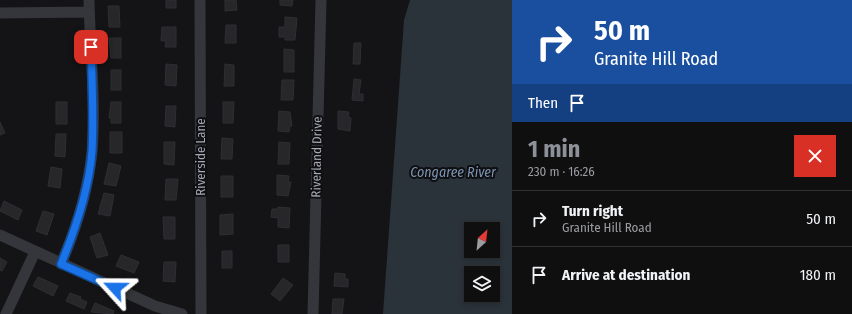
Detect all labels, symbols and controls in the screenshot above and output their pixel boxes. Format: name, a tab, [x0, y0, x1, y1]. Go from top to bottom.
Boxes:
text: 50 m	[594, 14, 650, 47]
icon: right	[528, 16, 580, 68]
pin	[74, 30, 108, 64]
icon: arrive	[80, 36, 102, 58]
text: Granite Hill Road	[594, 48, 718, 70]
icon: arrive	[566, 92, 588, 114]
text: Then	[528, 94, 558, 112]
street label: Riverland Drive	[308, 116, 325, 198]
street label: Riverside Lane	[193, 118, 208, 196]
text: 1 min	[528, 135, 580, 163]
button: close	[794, 135, 836, 177]
water label: Congaree River	[410, 164, 497, 181]
text: 230 m · 16:26	[528, 164, 595, 179]
text: Turn right	[562, 202, 623, 220]
icon: right	[528, 208, 550, 230]
text: 50 m	[806, 210, 836, 228]
text: Granite Hill Road	[562, 220, 652, 235]
north arrow	[464, 222, 500, 258]
map controls	[464, 222, 500, 302]
icon: arrive	[528, 264, 550, 286]
button: layers	[464, 266, 500, 302]
text: Arrive at destination	[562, 266, 690, 284]
text: 180 m	[800, 266, 836, 284]
position arrow	[94, 267, 136, 309]

